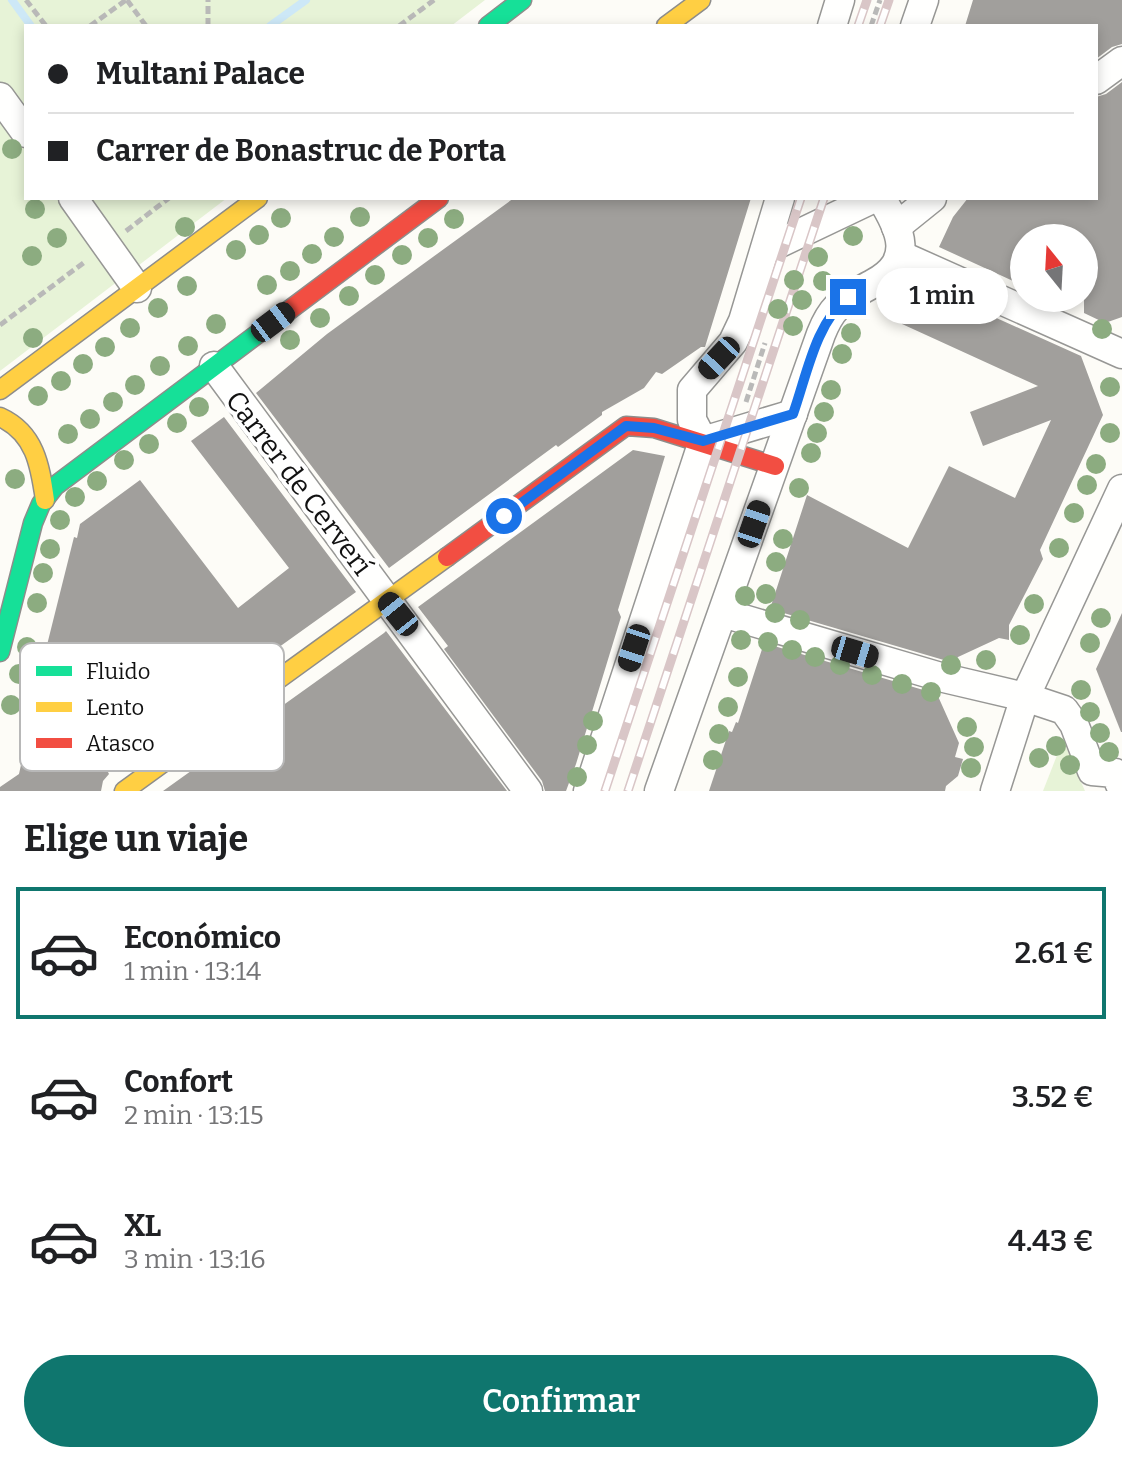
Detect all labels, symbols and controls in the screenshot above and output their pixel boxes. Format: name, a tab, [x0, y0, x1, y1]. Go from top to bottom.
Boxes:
text: Multani Palace	[96, 56, 305, 92]
text: Carrer de Bonastruc de Porta	[96, 133, 506, 169]
north arrow	[1010, 224, 1098, 312]
map controls	[1010, 224, 1098, 312]
callout: 1 min	[876, 269, 1008, 325]
route end	[830, 279, 866, 315]
text: 1 min	[909, 280, 975, 311]
car	[247, 298, 299, 346]
car	[694, 332, 744, 384]
street label: Carrer de Cerverí	[219, 384, 379, 582]
car	[735, 497, 773, 551]
route start	[486, 498, 522, 534]
car	[374, 588, 422, 640]
car	[615, 621, 653, 675]
car	[829, 634, 881, 670]
legend	[20, 643, 284, 771]
text: Fluido	[86, 658, 150, 685]
text: Lento	[86, 694, 144, 721]
text: Atasco	[86, 730, 155, 757]
text: Elige un viaje	[24, 817, 248, 861]
icon: car	[28, 917, 100, 989]
text: Económico	[124, 920, 281, 956]
text: 2.61 €	[1014, 935, 1094, 971]
text: 1 min · 13:14	[124, 956, 261, 987]
icon: car	[28, 1061, 100, 1133]
text: Confort	[124, 1064, 233, 1100]
text: 3.52 €	[1012, 1079, 1094, 1115]
text: 2 min · 13:15	[124, 1100, 264, 1131]
icon: car	[28, 1205, 100, 1277]
text: XL	[124, 1208, 161, 1244]
text: 4.43 €	[1008, 1223, 1094, 1259]
text: 3 min · 13:16	[124, 1244, 266, 1275]
button: Confirmar	[24, 1355, 1098, 1447]

